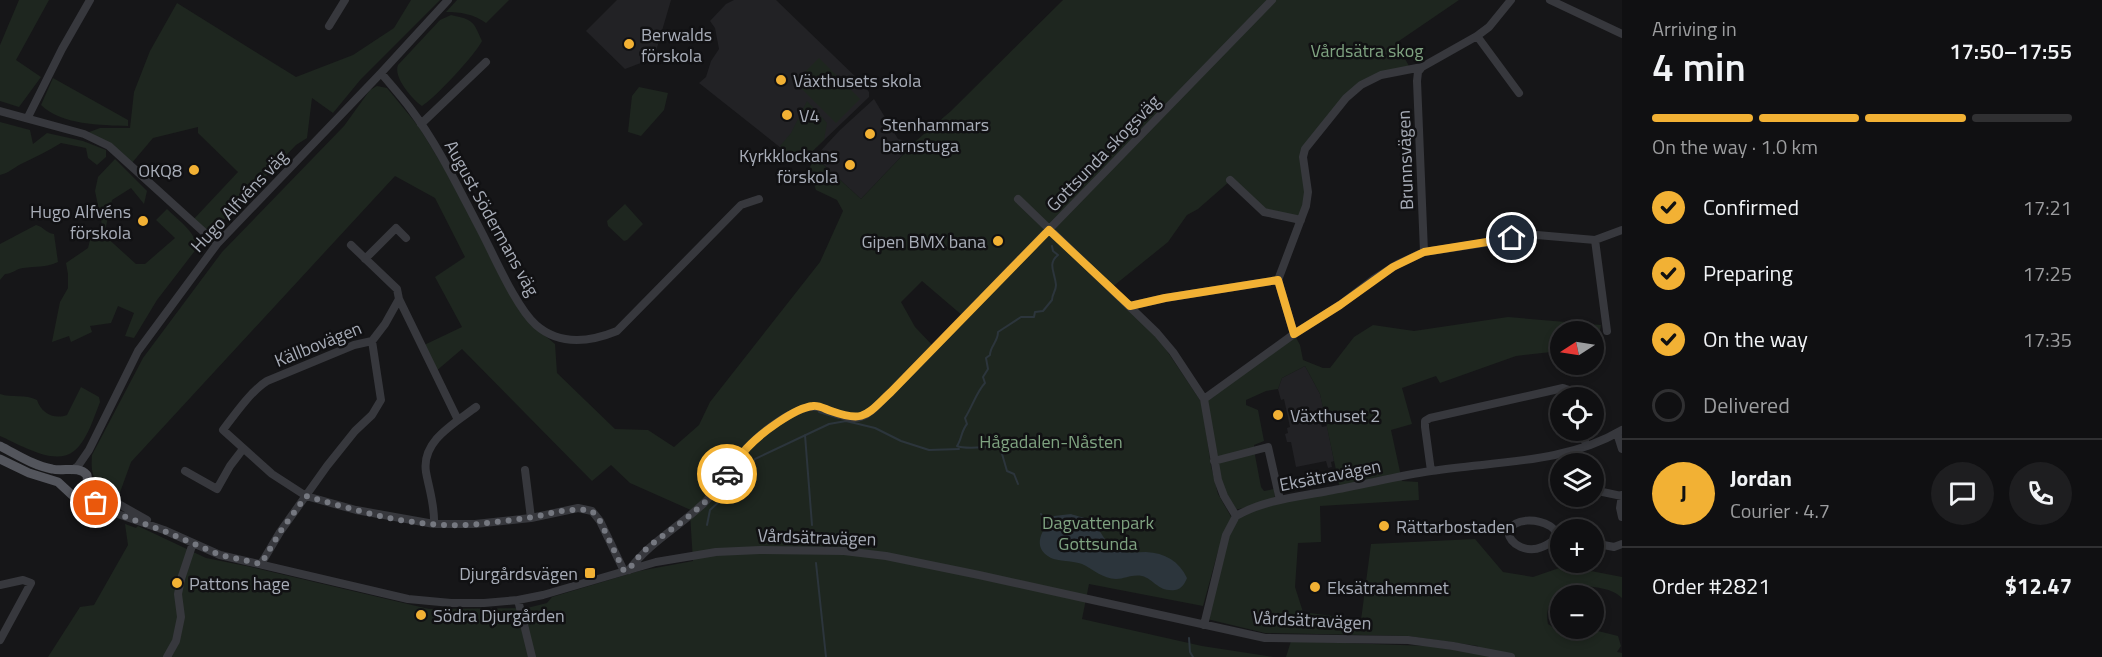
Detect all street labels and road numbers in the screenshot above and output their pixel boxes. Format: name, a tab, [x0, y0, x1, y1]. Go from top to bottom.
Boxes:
street label: Gottsunda skogsväg	[1040, 88, 1166, 218]
street label: Brunnsvägen	[1390, 110, 1420, 210]
street label: August Södermans väg	[438, 135, 546, 301]
street label: Hugo Alfvéns väg	[184, 144, 294, 258]
street label: Källbovägen	[270, 314, 366, 374]
street label: Eksätravägen	[1277, 452, 1383, 498]
street label: Vårdsätravägen	[757, 521, 877, 553]
street label: Vårdsätravägen	[1252, 603, 1372, 637]

